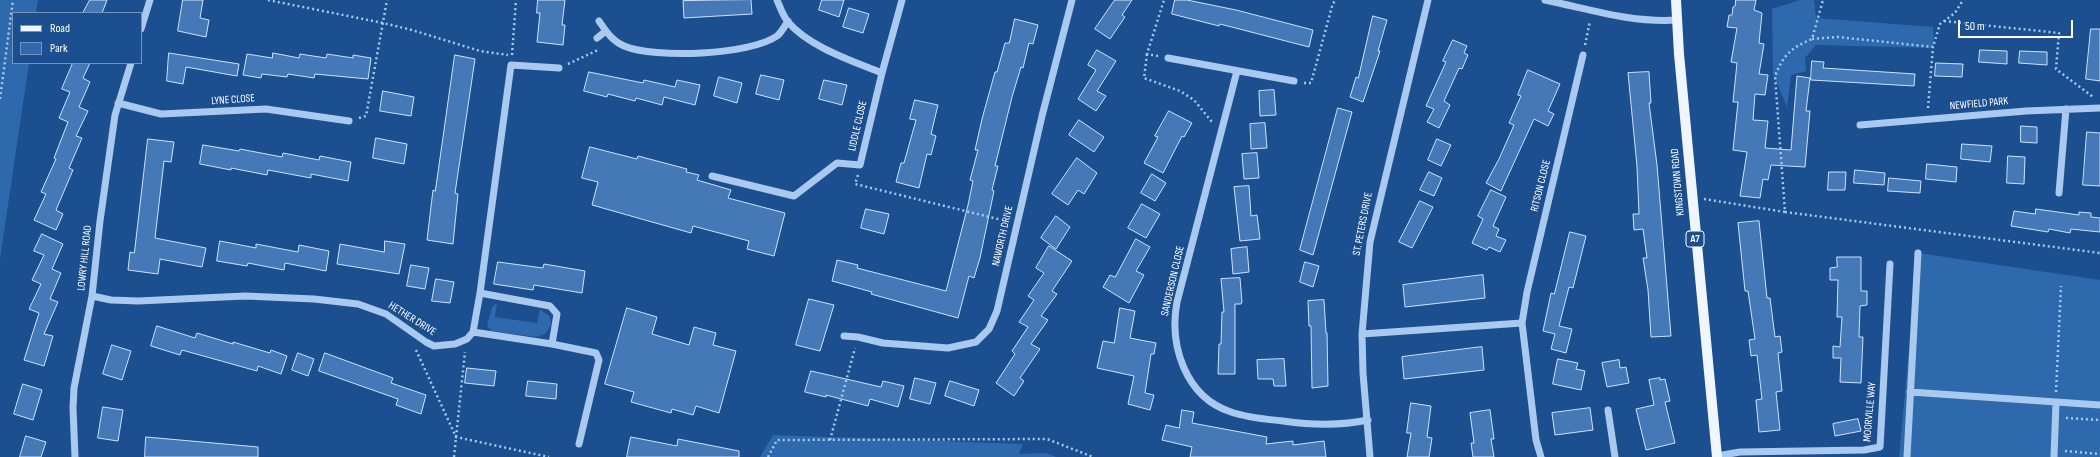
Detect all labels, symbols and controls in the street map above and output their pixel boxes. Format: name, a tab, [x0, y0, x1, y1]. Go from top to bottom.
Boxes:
legend	[12, 12, 142, 64]
scale bar	[1960, 12, 2075, 38]
text: 50 m	[1965, 19, 1985, 34]
text: Road	[50, 21, 70, 36]
text: Park	[50, 41, 68, 56]
street label: LYNE CLOSE	[211, 92, 255, 108]
street label: NEWFIELD PARK	[1949, 95, 2009, 113]
street label: LIDDLE CLOSE	[846, 100, 870, 152]
street label: KINGSTOWN ROAD	[1668, 148, 1688, 216]
street label: RITSON CLOSE	[1528, 159, 1554, 213]
street label: ST. PETERS DRIVE	[1350, 191, 1376, 257]
street label: NAWORTH DRIVE	[990, 205, 1016, 267]
street label: LOWRY HILL ROAD	[75, 225, 95, 291]
road number: A7	[1686, 231, 1704, 247]
street label: SANDERSON CLOSE	[1159, 245, 1187, 317]
street label: HETHER DRIVE	[386, 299, 438, 339]
street label: MOORVILLE WAY	[1861, 382, 1879, 442]

